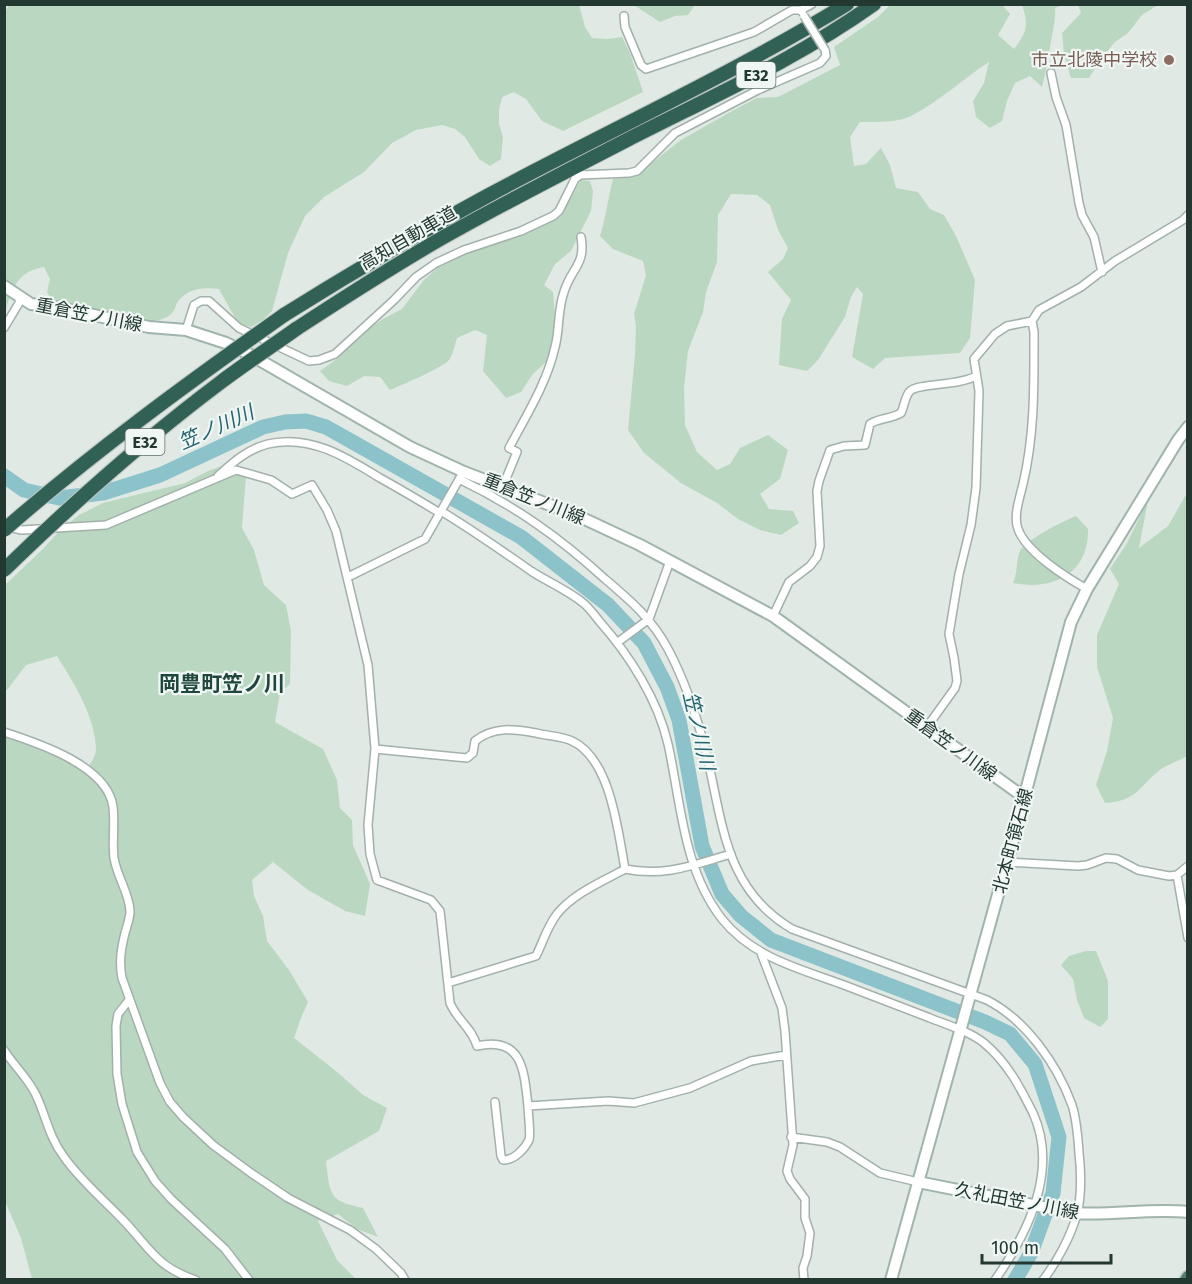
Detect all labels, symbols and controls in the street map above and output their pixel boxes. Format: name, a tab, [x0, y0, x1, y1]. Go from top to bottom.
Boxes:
place label: 市立北陵中学校	[1031, 49, 1157, 71]
marker: 市立北陵中学校	[1162, 53, 1176, 67]
road number: E32	[736, 62, 776, 88]
street label: 高知自動車道	[356, 201, 460, 275]
street label: 重倉笠ノ川線	[34, 294, 144, 336]
water label: 笠ノ川川	[175, 399, 259, 454]
road number: E32	[126, 429, 164, 455]
street label: 重倉笠ノ川線	[480, 469, 588, 529]
district label: 岡豊町笠ノ川	[159, 671, 285, 697]
water label: 笠ノ川川	[678, 689, 720, 775]
street label: 重倉笠ノ川線	[901, 704, 1001, 786]
street label: 北本町領石線	[988, 786, 1038, 896]
street label: 久礼田笠ノ川線	[953, 1178, 1081, 1224]
scale bar	[982, 1227, 1111, 1265]
text: 100 m	[991, 1237, 1039, 1259]

